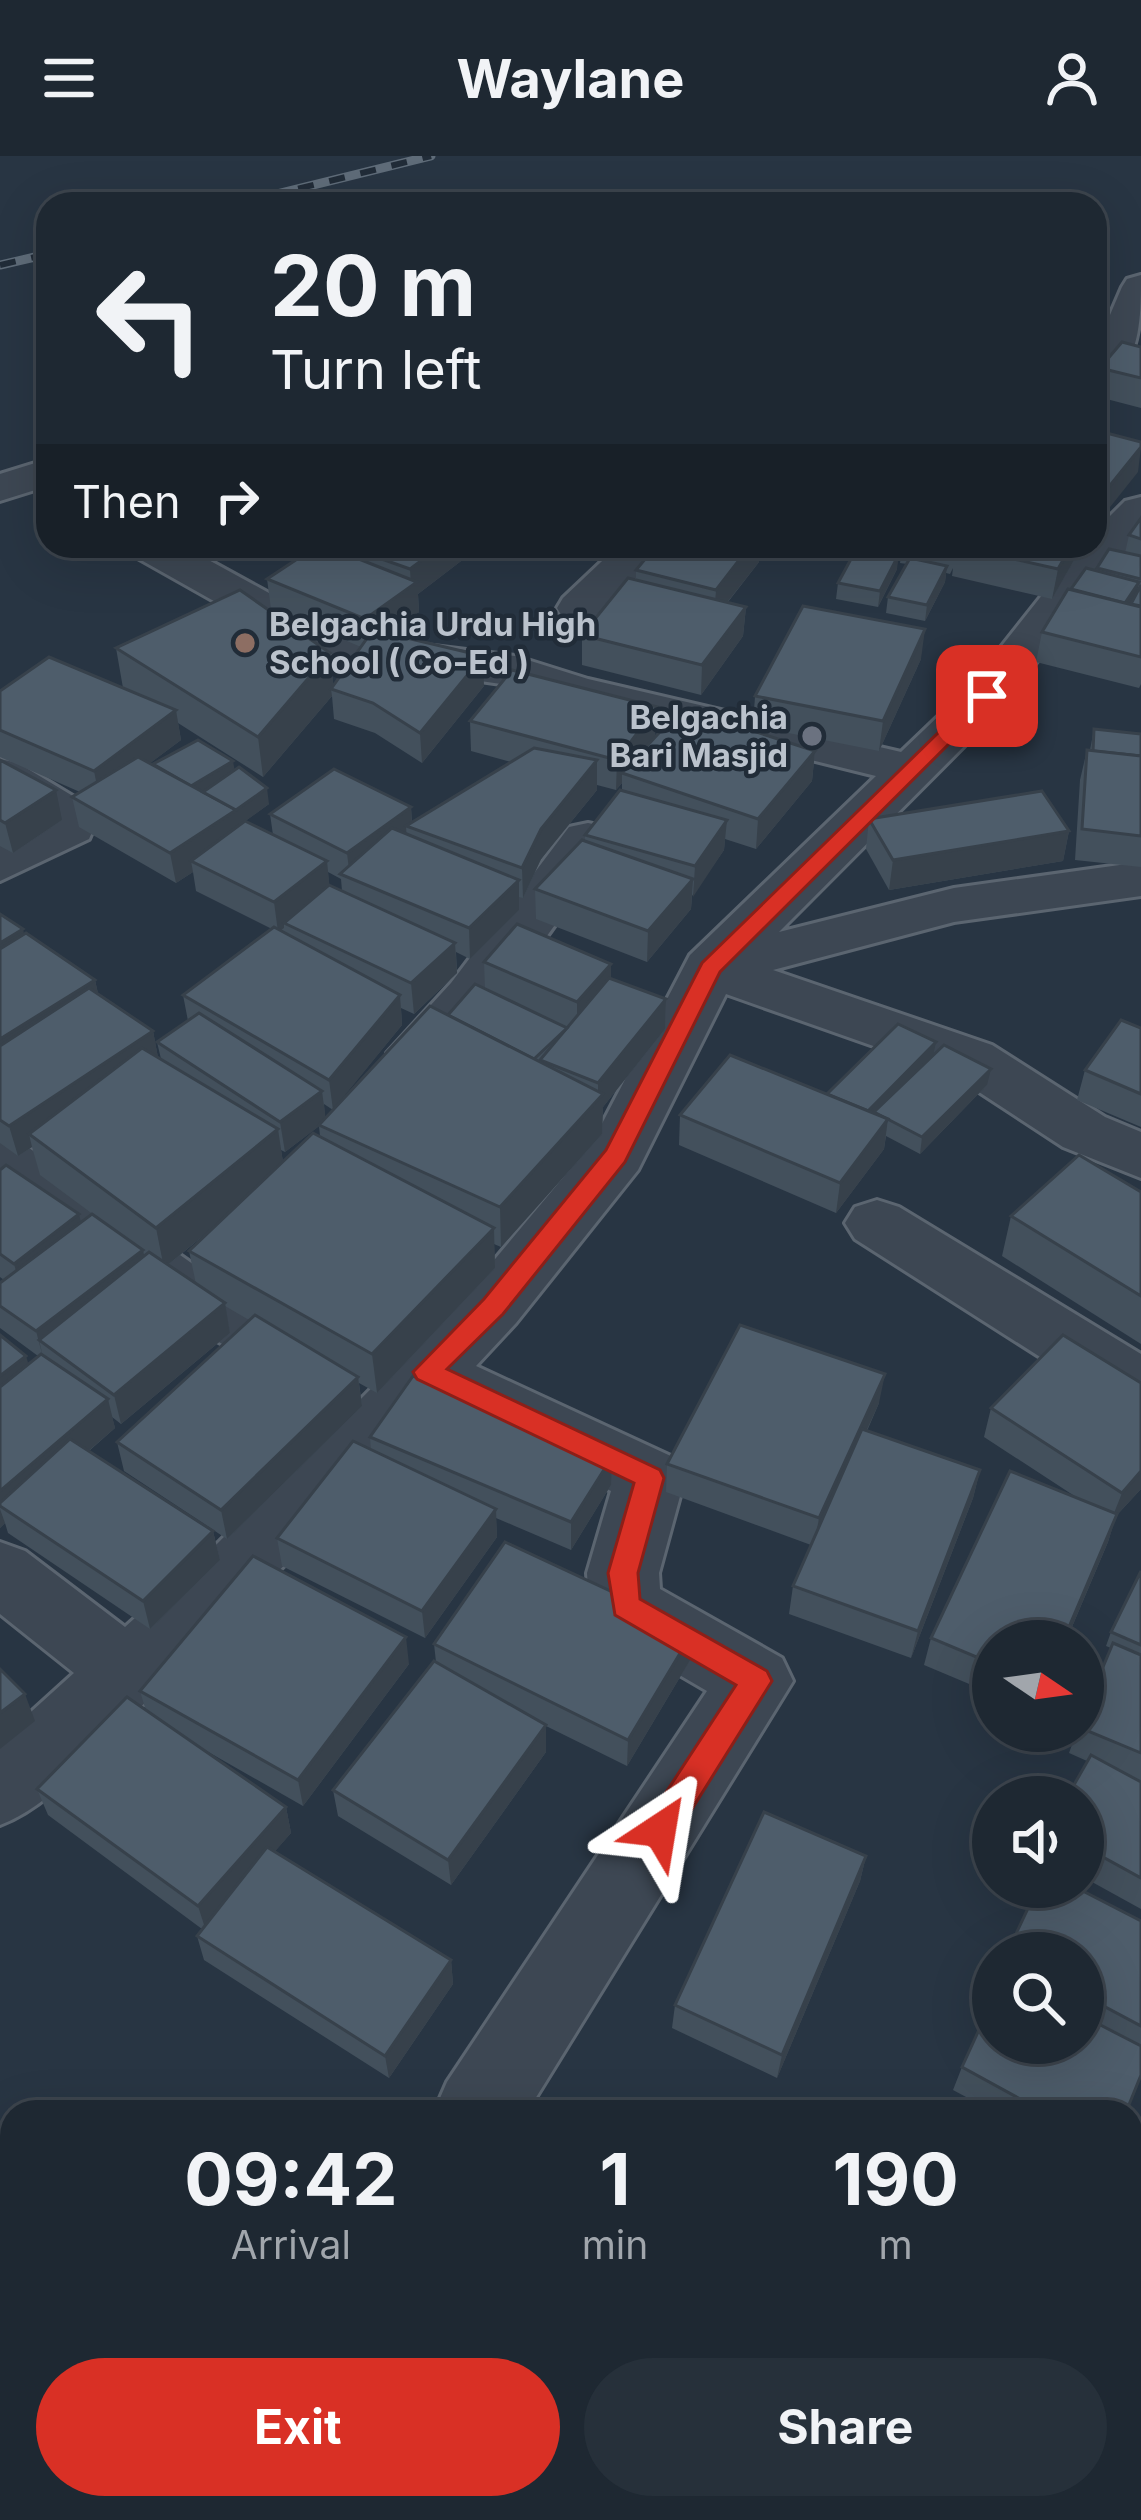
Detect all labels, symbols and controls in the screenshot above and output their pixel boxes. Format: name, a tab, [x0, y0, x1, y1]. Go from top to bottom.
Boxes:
icon: menu	[36, 45, 102, 111]
icon: person	[1039, 45, 1105, 111]
text: Waylane	[457, 46, 684, 111]
text: 20 m	[270, 235, 476, 336]
icon: left	[72, 240, 228, 396]
text: Turn left	[270, 337, 481, 402]
icon: right	[204, 468, 270, 534]
text: Then	[72, 474, 180, 529]
place label: Belgachia Urdu High School ( Co-Ed )	[269, 604, 596, 682]
marker: Belgachia Urdu High School ( Co-Ed )	[232, 630, 258, 656]
pin	[936, 645, 1038, 747]
icon: arrive	[954, 663, 1020, 729]
place label: Belgachia Bari Masjid	[609, 697, 788, 775]
marker: Belgachia Bari Masjid	[799, 723, 825, 749]
north arrow	[972, 1620, 1104, 1752]
map controls	[972, 1620, 1104, 2064]
position arrow	[597, 1767, 723, 1893]
button: sound	[972, 1776, 1104, 1908]
button: search	[972, 1932, 1104, 2064]
text: 09:42	[184, 2135, 398, 2222]
text: 1	[599, 2135, 631, 2222]
text: 190	[832, 2135, 959, 2222]
text: Arrival	[231, 2221, 351, 2268]
text: min	[582, 2221, 648, 2268]
text: m	[879, 2221, 913, 2268]
button: Exit	[36, 2358, 560, 2496]
button: Share	[584, 2358, 1107, 2496]

